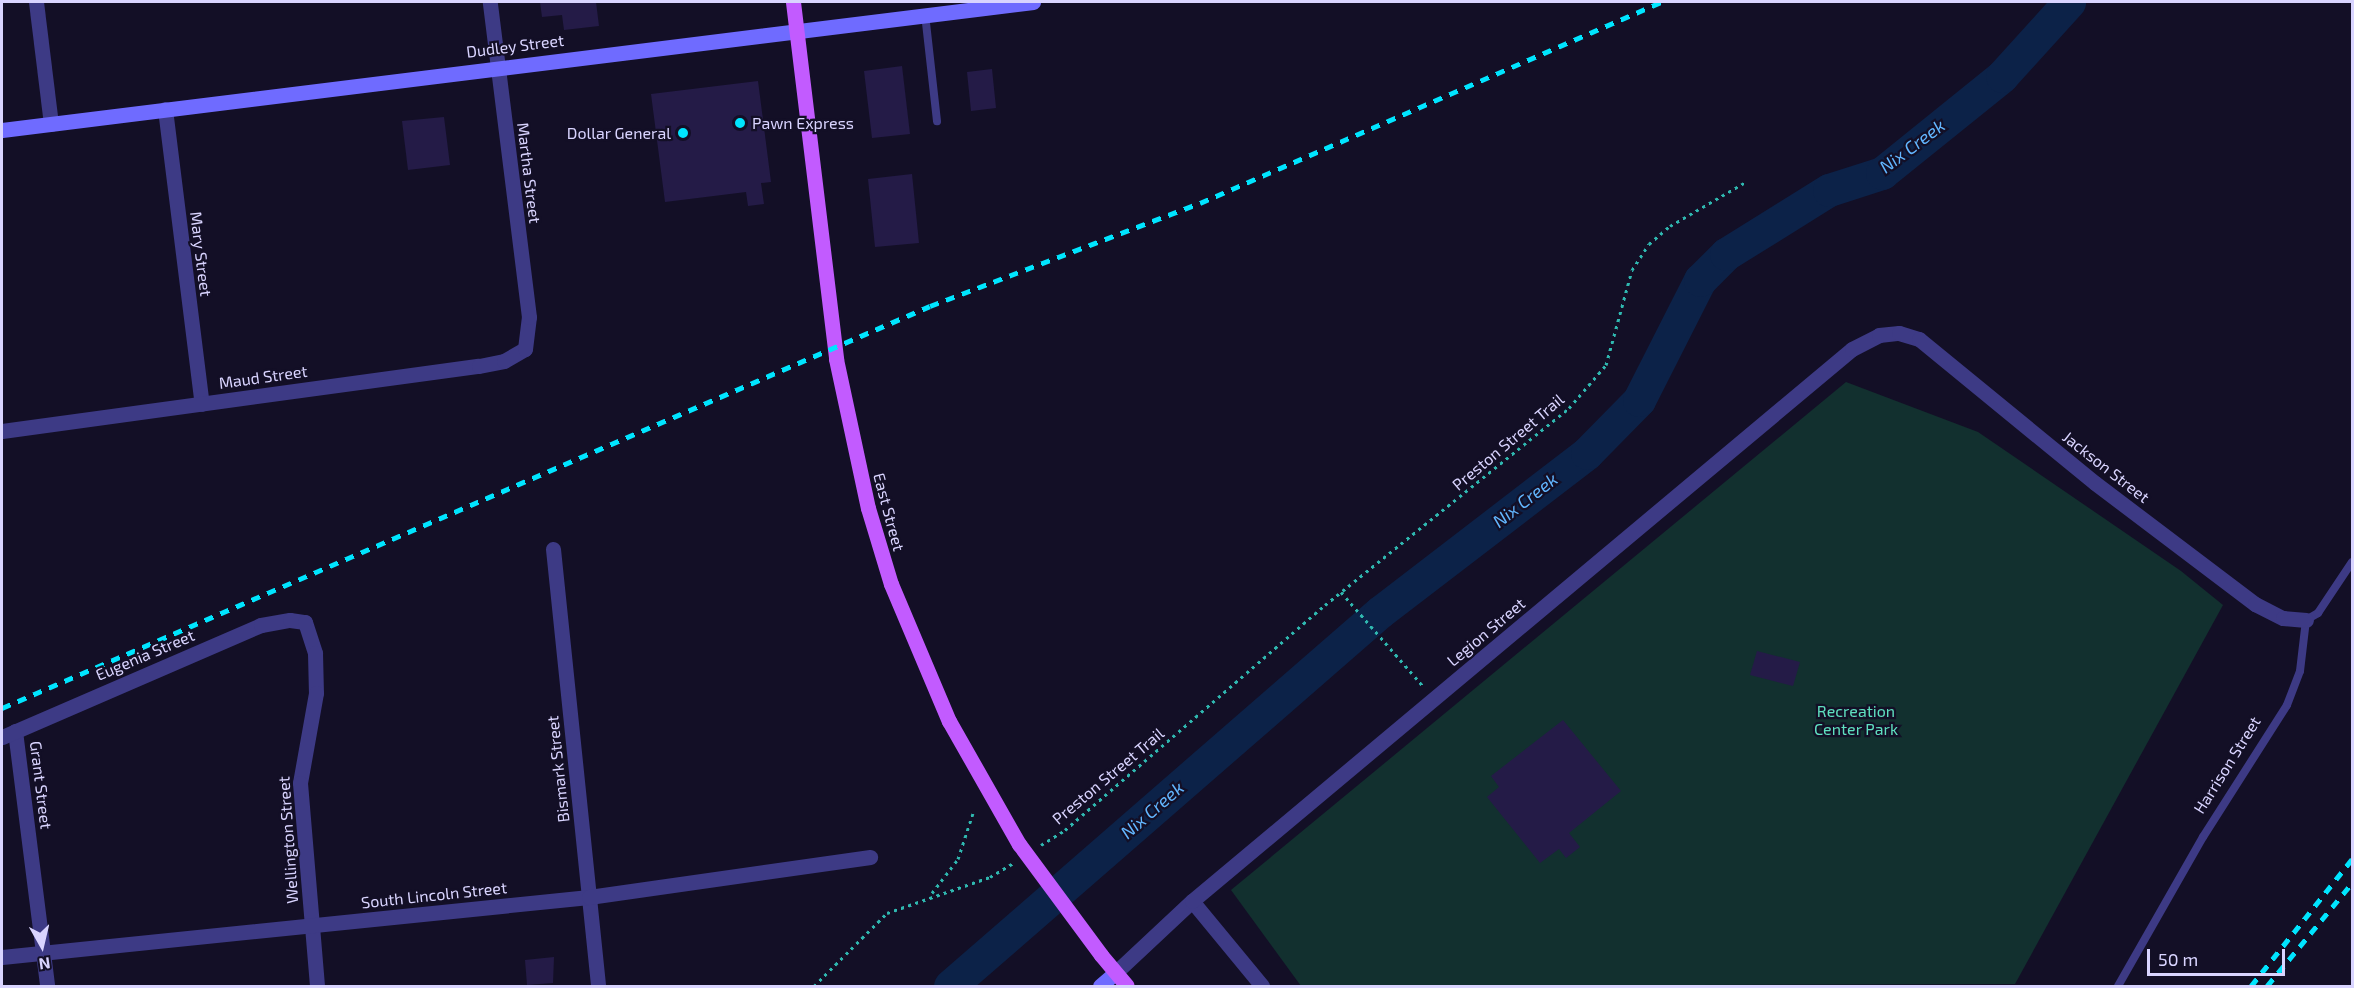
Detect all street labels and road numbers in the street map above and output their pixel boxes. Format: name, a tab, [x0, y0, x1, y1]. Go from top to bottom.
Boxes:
street label: Dudley Street	[465, 30, 565, 62]
street label: Martha Street	[513, 121, 545, 225]
street label: Mary Street	[186, 210, 216, 298]
street label: Maud Street	[218, 361, 308, 393]
street label: Preston Street Trail	[1448, 390, 1568, 494]
street label: Jackson Street	[2059, 427, 2153, 507]
street label: East Street	[869, 471, 909, 553]
street label: Legion Street	[1443, 594, 1529, 670]
street label: Eugenia Street	[93, 626, 197, 684]
street label: Harrison Street	[2189, 713, 2265, 817]
street label: Bismark Street	[543, 715, 573, 823]
street label: Preston Street Trail	[1048, 724, 1168, 828]
street label: Grant Street	[26, 740, 56, 830]
street label: Wellington Street	[274, 776, 302, 904]
street label: South Lincoln Street	[360, 878, 508, 912]

